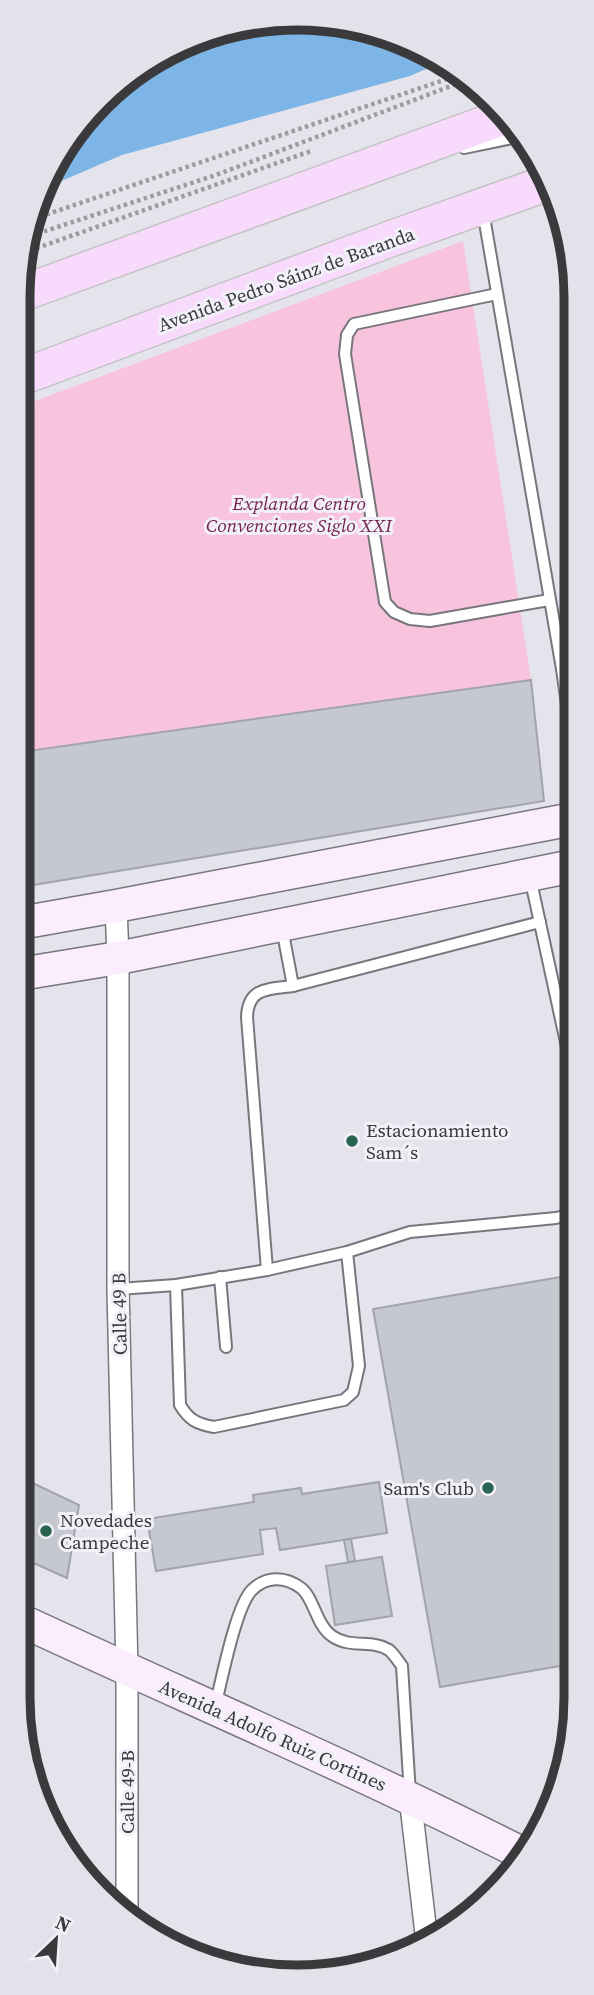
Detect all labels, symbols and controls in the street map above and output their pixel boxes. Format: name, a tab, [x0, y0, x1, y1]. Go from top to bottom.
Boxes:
street label: Avenida Pedro Sáinz de Baranda	[154, 220, 418, 338]
park label: Explanda Centro Convenciones Siglo XXI	[206, 490, 393, 538]
place label: Estacionamiento Sam´s	[366, 1117, 509, 1165]
marker: Estacionamiento Sam´s	[344, 1133, 360, 1149]
street label: Calle 49 B	[105, 1272, 133, 1355]
place label: Sam's Club	[383, 1475, 474, 1501]
marker: Sam's Club	[480, 1480, 496, 1496]
place label: Novedades Campeche	[60, 1507, 152, 1555]
marker: Novedades Campeche	[38, 1523, 54, 1539]
street label: Avenida Adolfo Ruiz Cortines	[155, 1673, 391, 1797]
street label: Calle 49-B	[114, 1750, 140, 1834]
north arrow	[21, 1904, 91, 1974]
text: N	[51, 1909, 75, 1938]

